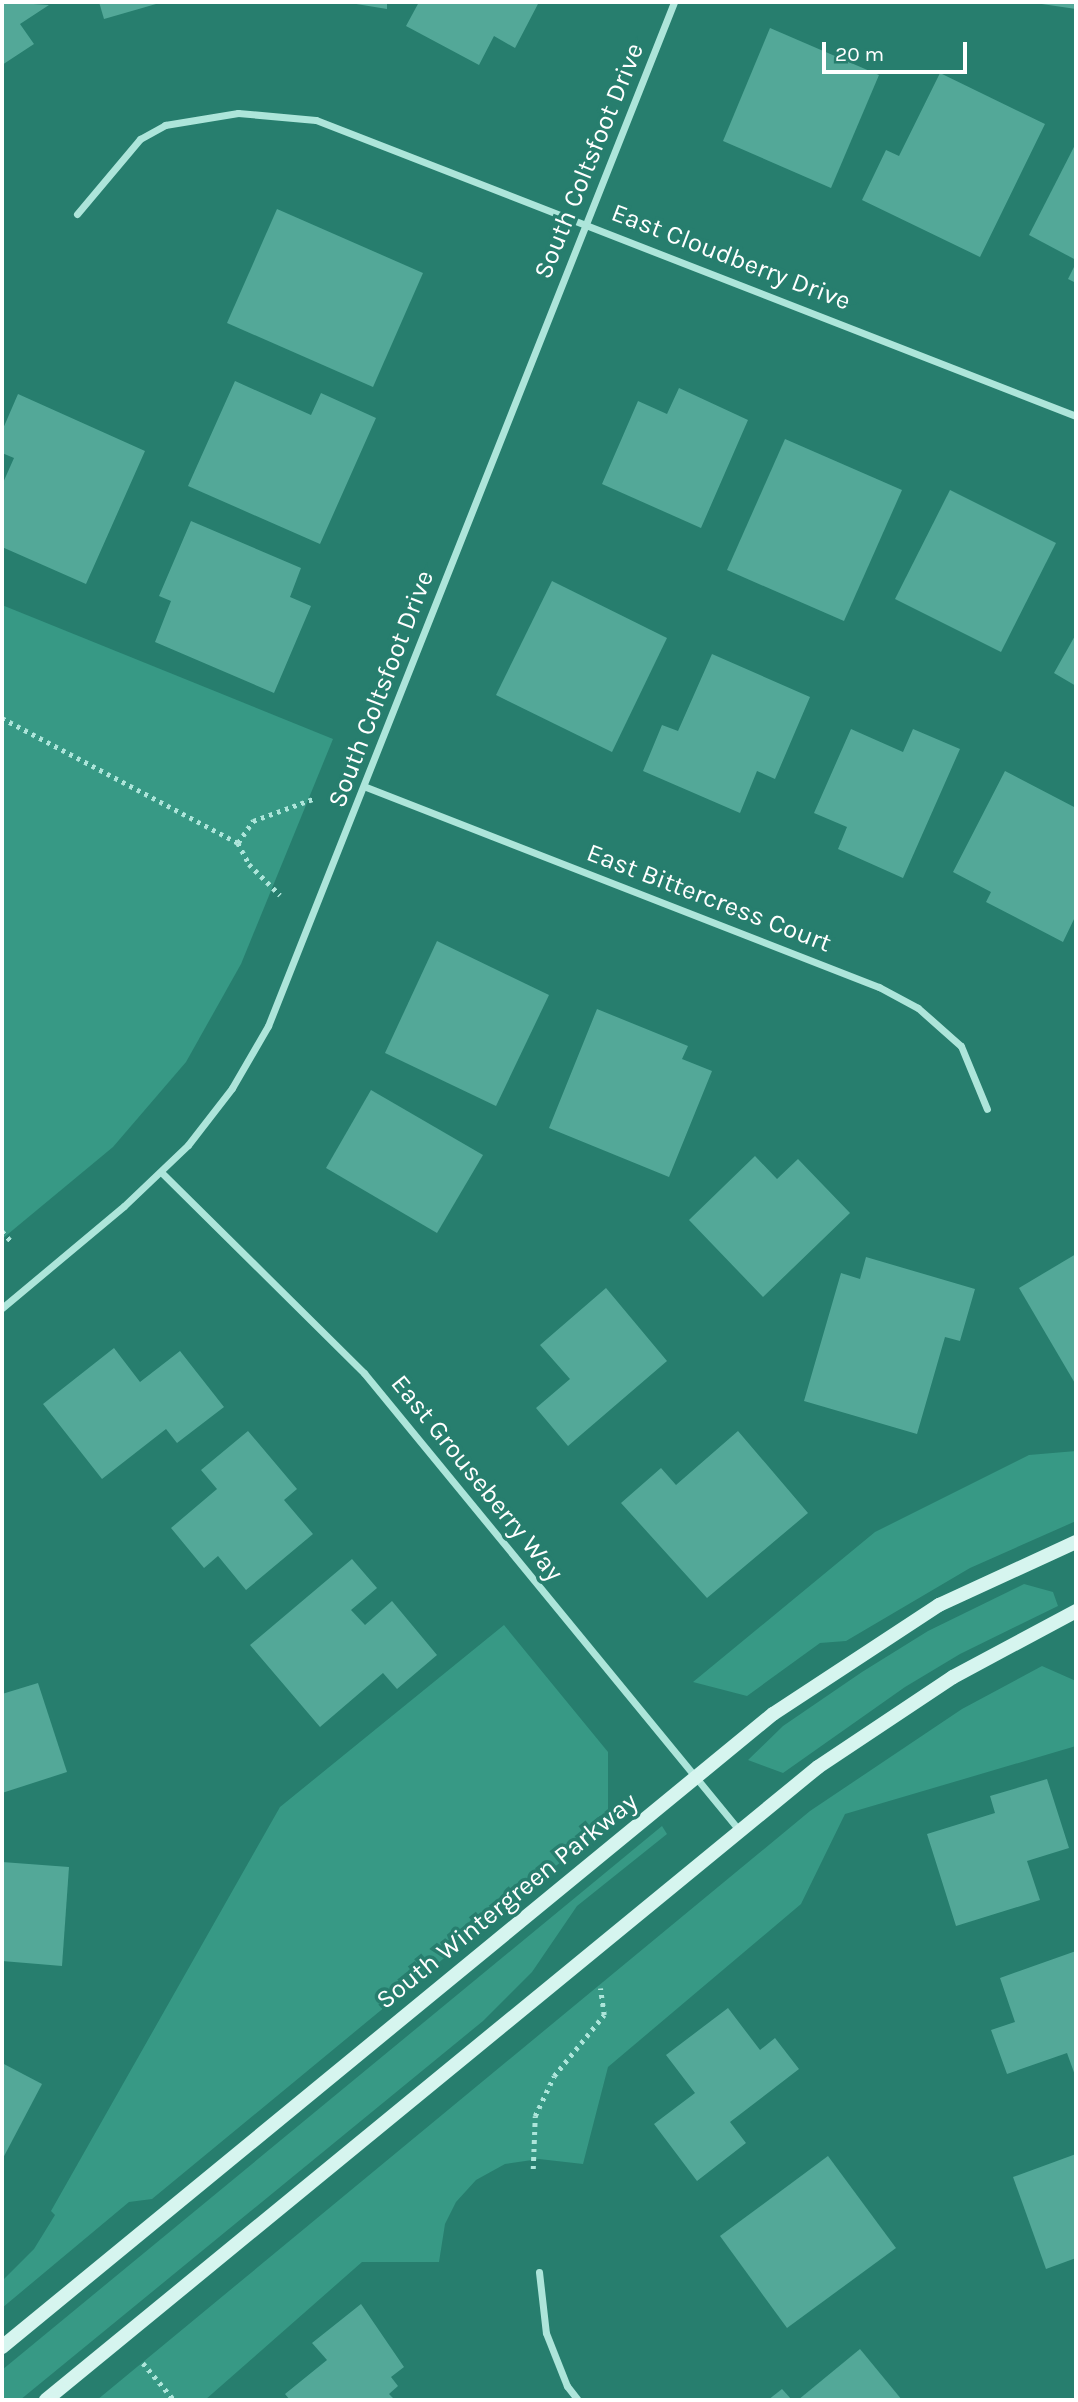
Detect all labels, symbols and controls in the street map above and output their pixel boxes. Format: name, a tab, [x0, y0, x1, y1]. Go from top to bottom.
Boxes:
scale bar	[826, 28, 971, 72]
street label: South Coltsfoot Drive	[527, 39, 651, 283]
text: 20 m	[835, 42, 884, 66]
street label: East Cloudberry Drive	[607, 197, 855, 317]
street label: South Coltsfoot Drive	[321, 566, 441, 812]
street label: East Bittercress Court	[582, 837, 836, 959]
street label: East Grouseberry Way	[384, 1369, 570, 1587]
street label: South Wintergreen Parkway	[370, 1786, 644, 2016]

